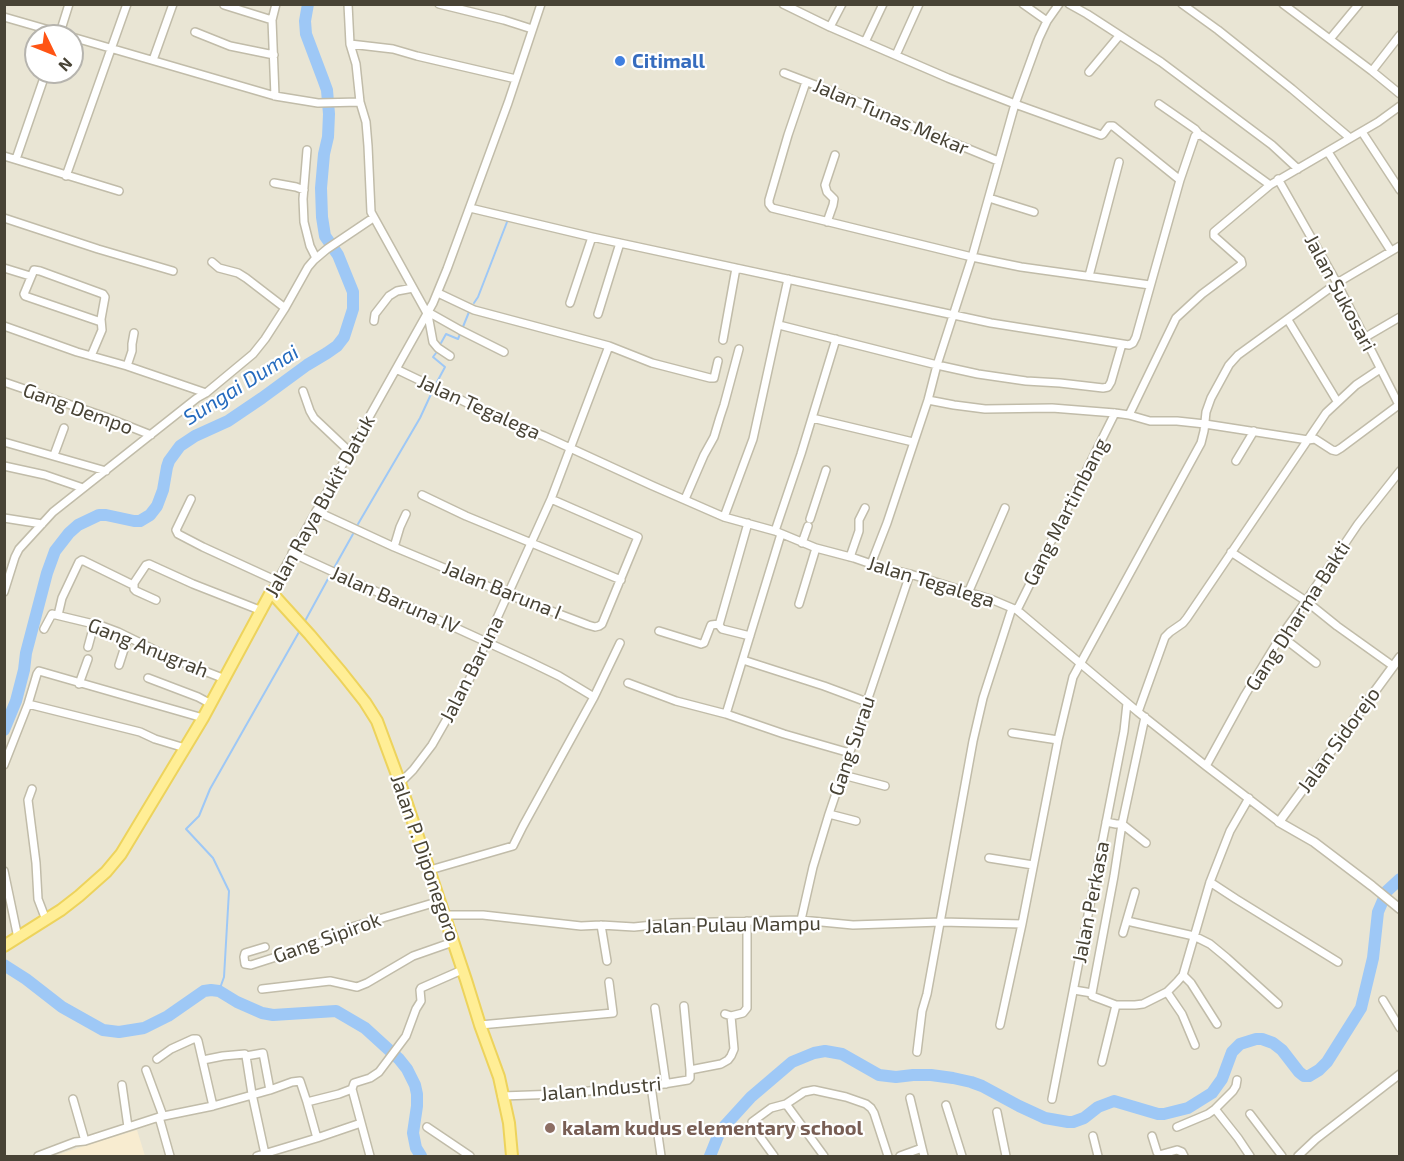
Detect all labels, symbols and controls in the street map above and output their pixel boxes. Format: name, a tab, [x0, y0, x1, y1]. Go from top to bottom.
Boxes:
north arrow	[24, 24, 84, 84]
place label: Citimall	[632, 49, 705, 73]
marker: Citimall	[613, 54, 627, 68]
text: N	[55, 55, 77, 76]
street label: Jalan Tunas Mekar	[810, 73, 972, 161]
street label: Jalan Sukosari	[1299, 231, 1381, 355]
water label: Sungai Dumai	[179, 340, 303, 430]
street label: Jalan Tegalega	[414, 369, 544, 445]
street label: Gang Dempo	[20, 378, 136, 440]
street label: Jalan Raya Bukit Datuk	[260, 411, 380, 601]
street label: Gang Martimbang	[1018, 434, 1114, 590]
street label: Gang Dharma Bakti	[1241, 537, 1355, 695]
street label: Jalan Tegalega	[865, 551, 997, 613]
street label: Jalan Baruna I	[439, 555, 565, 625]
street label: Jalan Baruna IV	[327, 561, 463, 639]
street label: Jalan Baruna	[435, 612, 509, 726]
street label: Gang Anugrah	[84, 613, 212, 683]
street label: Jalan Sidorejo	[1293, 683, 1385, 797]
street label: Gang Surau	[824, 693, 880, 799]
street label: Jalan P. Diponegoro	[385, 771, 465, 945]
street label: Jalan Perkasa	[1067, 839, 1115, 965]
street label: Gang Sipirok	[270, 907, 384, 969]
street label: Jalan Pulau Mampu	[645, 911, 821, 939]
street label: Jalan Industri	[540, 1072, 662, 1106]
place label: kalam kudus elementary school	[562, 1116, 863, 1140]
marker: kalam kudus elementary school	[543, 1121, 557, 1135]

